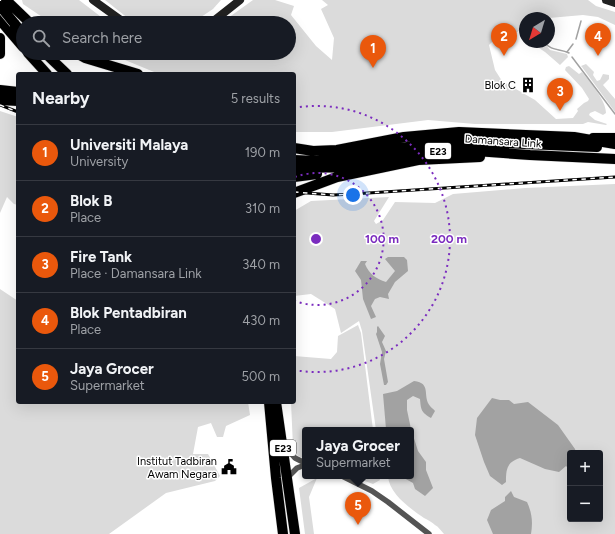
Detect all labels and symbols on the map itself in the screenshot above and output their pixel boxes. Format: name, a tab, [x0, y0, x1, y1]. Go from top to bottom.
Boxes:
north arrow	[519, 12, 555, 48]
pin: 2	[491, 23, 517, 56]
pin: 4	[585, 23, 611, 56]
pin: 1	[360, 35, 386, 68]
building icon: Blok C	[519, 76, 537, 94]
pin: 3	[547, 78, 573, 111]
place label: Blok C	[484, 79, 516, 92]
street label: Damansara Link	[464, 132, 542, 151]
road number: E23	[425, 143, 451, 159]
your location	[343, 185, 363, 205]
centre of rings	[309, 232, 323, 246]
text: 100 m	[365, 232, 399, 246]
text: 200 m	[431, 232, 467, 246]
road number: E23	[270, 440, 296, 456]
place label: Institut Tadbiran Awam Negara	[137, 455, 217, 481]
public building icon: Institut Tadbiran Awam Negara	[220, 458, 238, 476]
pin: 5	[345, 492, 371, 525]

